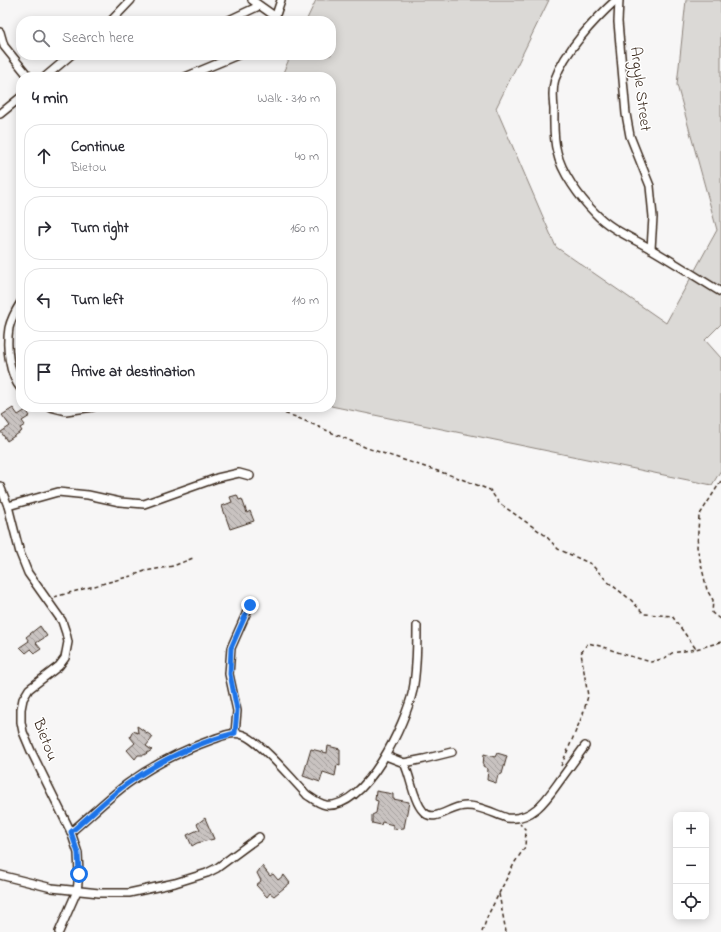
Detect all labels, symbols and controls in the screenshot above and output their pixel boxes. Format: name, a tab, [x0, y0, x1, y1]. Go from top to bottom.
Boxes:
search box	[16, 16, 336, 60]
icon: search	[30, 27, 52, 49]
text: Search here	[62, 27, 134, 49]
street label: Argyle Street	[623, 45, 657, 133]
text: 4 min	[32, 86, 68, 111]
text: Walk · 310 m	[257, 89, 320, 108]
text: Continue	[71, 136, 125, 158]
icon: ahead	[33, 145, 55, 167]
text: 40 m	[295, 147, 319, 166]
text: Bietou	[71, 158, 106, 177]
icon: right	[33, 217, 55, 239]
text: Turn right	[71, 217, 129, 239]
text: 160 m	[290, 219, 319, 238]
icon: left	[33, 289, 55, 311]
text: Turn left	[71, 289, 124, 311]
text: 110 m	[292, 291, 319, 310]
icon: arrive	[33, 361, 55, 383]
text: Arrive at destination	[71, 361, 195, 383]
route end	[241, 596, 259, 614]
street label: Bietou	[26, 714, 64, 765]
map controls	[673, 812, 709, 920]
button: +	[673, 812, 709, 848]
button: −	[673, 848, 709, 884]
route start	[70, 865, 88, 883]
button: locate	[673, 884, 709, 920]

